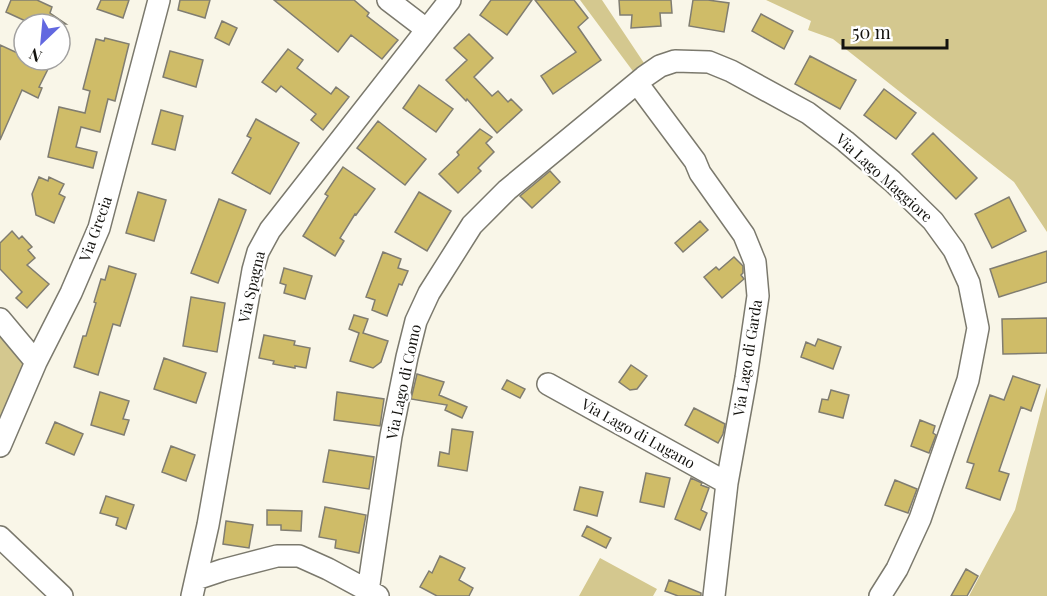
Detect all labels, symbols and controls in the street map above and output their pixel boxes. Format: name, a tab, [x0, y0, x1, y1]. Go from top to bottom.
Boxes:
north arrow	[12, 12, 72, 72]
scale bar	[843, 12, 946, 50]
text: 50 m	[852, 20, 891, 44]
text: N	[25, 44, 45, 68]
street label: Via Lago Maggiore	[831, 128, 937, 226]
street label: Via Grecia	[74, 193, 116, 265]
street label: Via Spagna	[233, 248, 269, 326]
street label: Via Lago di Garda	[728, 298, 766, 419]
street label: Via Lago di Como	[381, 322, 425, 442]
street label: Via Lago di Lugano	[577, 393, 699, 473]

